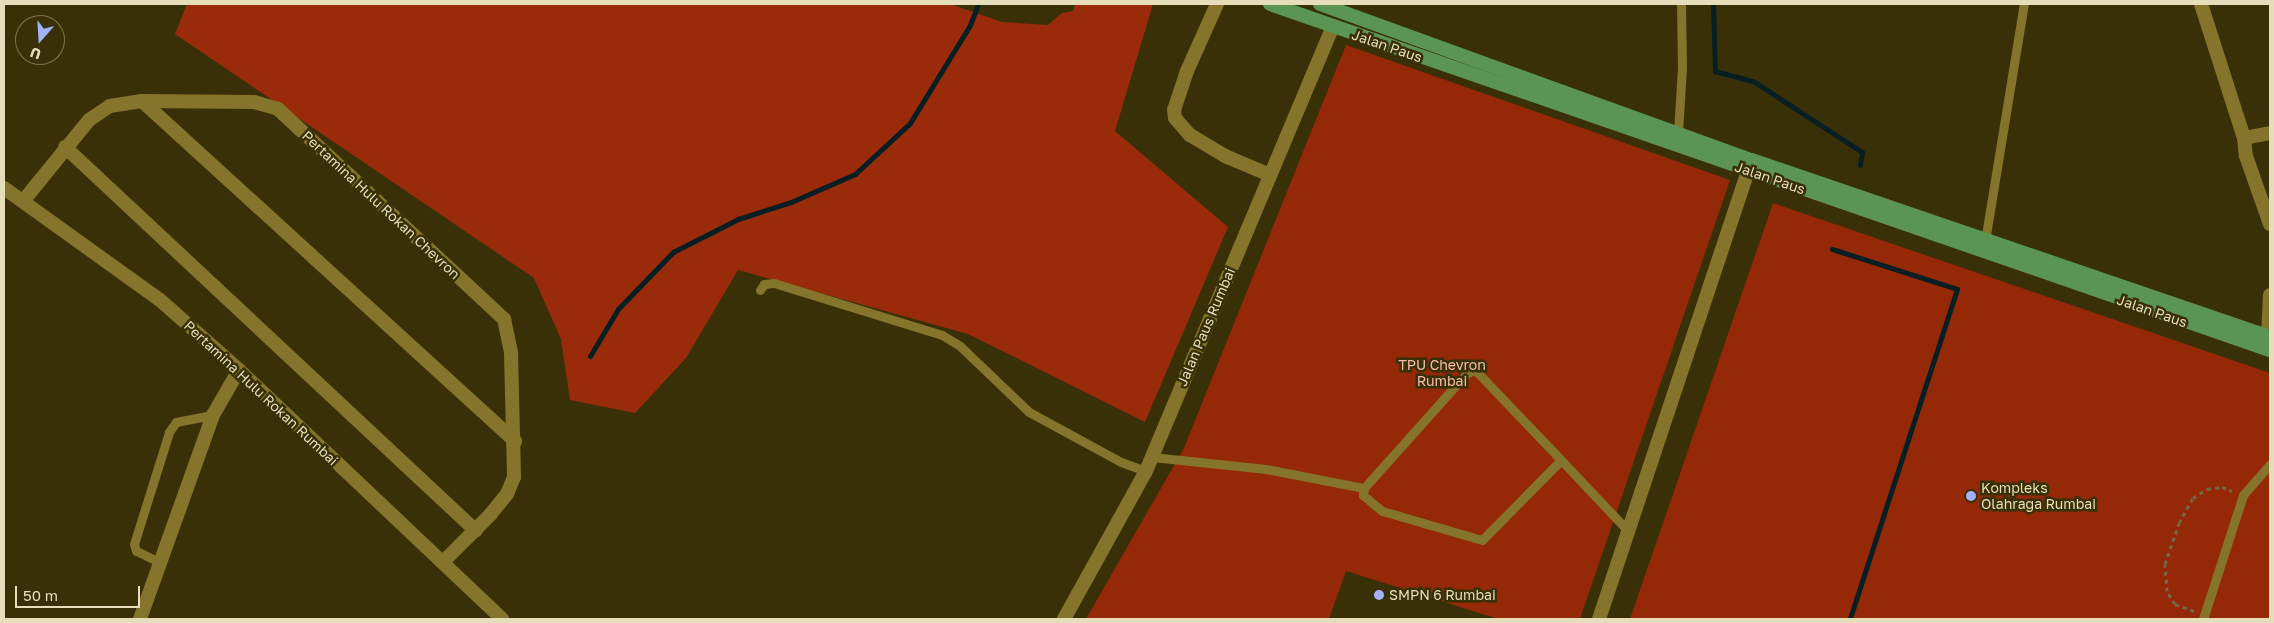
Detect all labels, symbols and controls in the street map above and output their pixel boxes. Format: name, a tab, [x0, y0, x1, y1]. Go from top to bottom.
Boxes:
north arrow	[15, 15, 65, 65]
street label: Jalan Paus	[1350, 26, 1424, 66]
text: U	[28, 44, 43, 63]
street label: Pertamina Hulu Rokan Chevron	[299, 127, 463, 283]
street label: Jalan Paus	[1733, 158, 1807, 198]
street label: Jalan Paus Rumbai	[1173, 265, 1239, 389]
street label: Jalan Paus	[2115, 291, 2189, 331]
street label: Pertamina Hulu Rokan Rumbai	[181, 317, 341, 469]
park label: TPU Chevron Rumbai	[1398, 357, 1486, 390]
place label: Kompleks Olahraga Rumbai	[1981, 480, 2096, 512]
marker: Kompleks Olahraga Rumbai	[1965, 490, 1977, 502]
scale bar	[18, 576, 142, 608]
text: 50 m	[23, 586, 58, 604]
place label: SMPN 6 Rumbai	[1389, 587, 1496, 603]
marker: SMPN 6 Rumbai	[1373, 589, 1385, 601]

